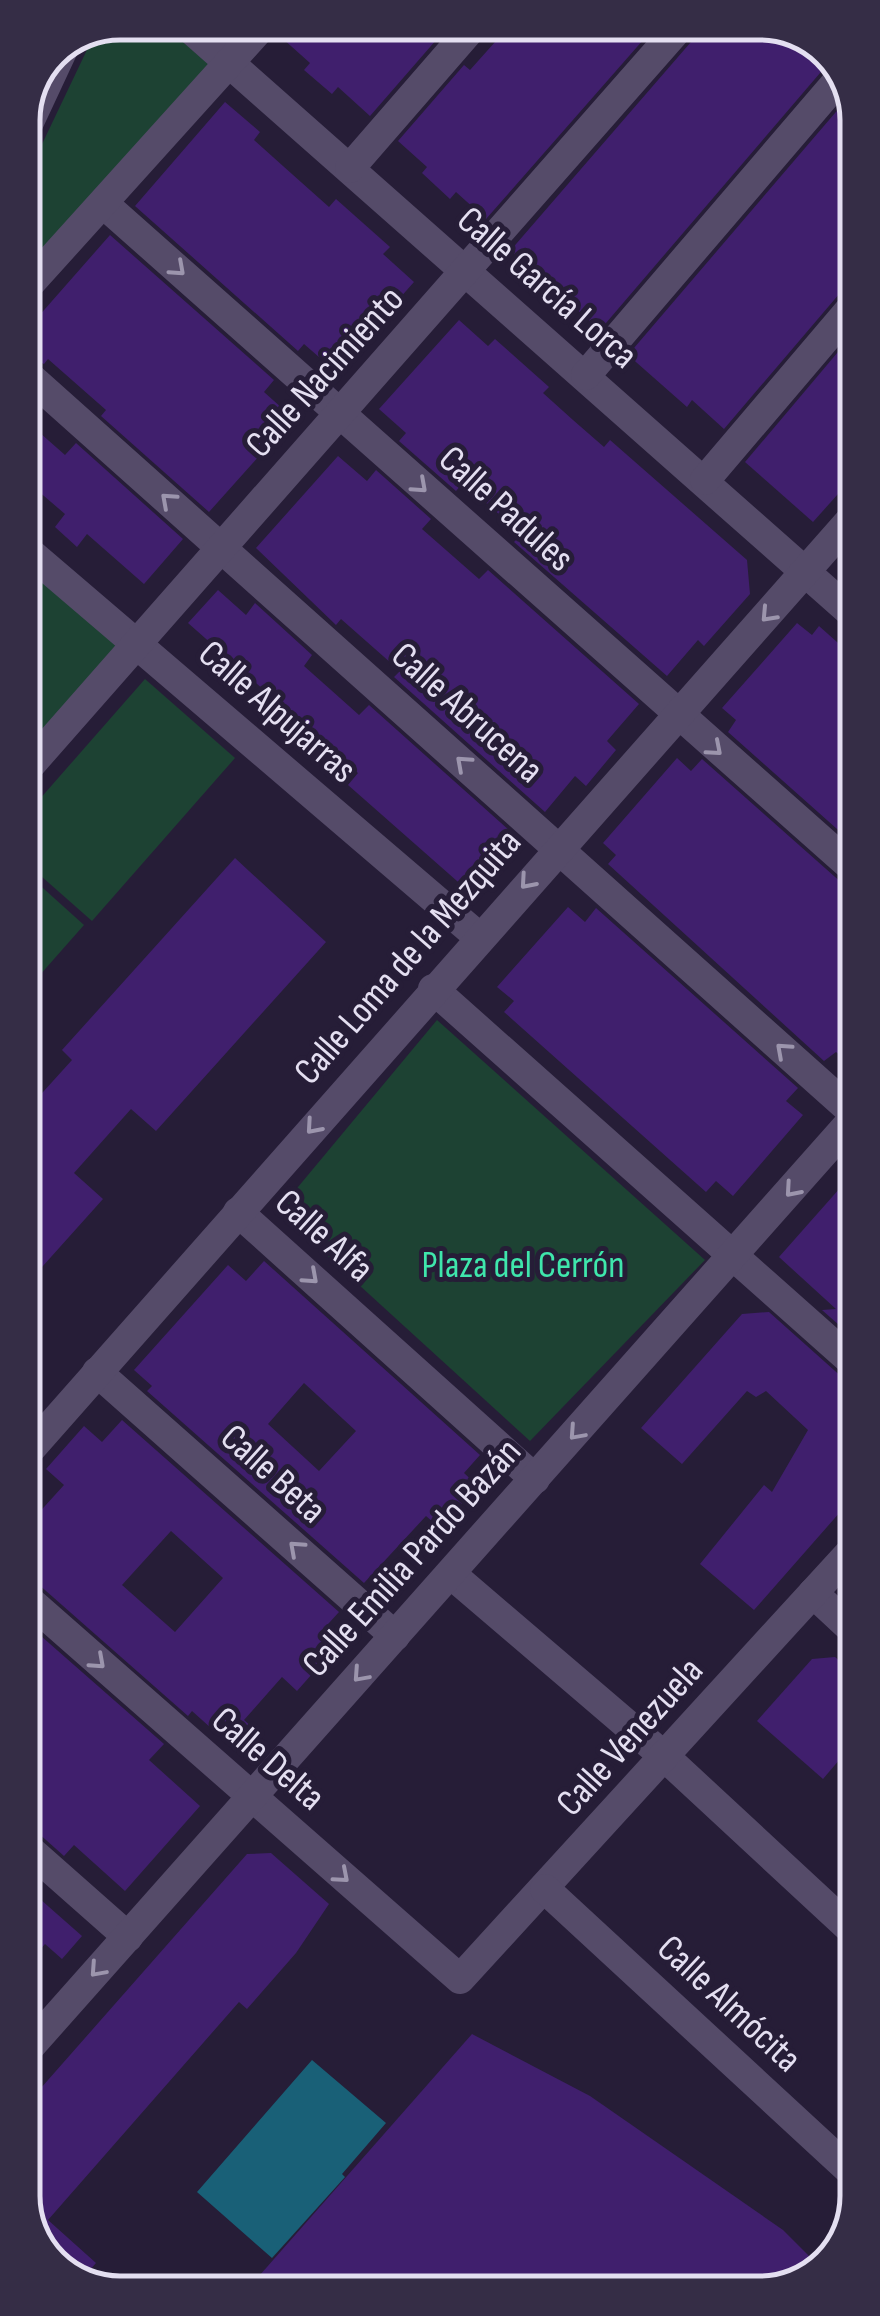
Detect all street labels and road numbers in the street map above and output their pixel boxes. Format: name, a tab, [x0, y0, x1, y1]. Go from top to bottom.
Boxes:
street label: Calle García Lorca	[448, 198, 646, 378]
street label: Calle Nacimiento	[237, 277, 413, 467]
street label: Calle Padules	[429, 437, 583, 581]
street label: Calle Alpujarras	[189, 631, 365, 793]
street label: Calle Abrucena	[382, 633, 552, 793]
street label: Calle Loma de la Mezquita	[285, 820, 531, 1094]
street label: Calle Alfa	[266, 1180, 382, 1292]
street label: Calle Beta	[211, 1415, 335, 1533]
street label: Calle Emilia Pardo Bazán	[293, 1430, 531, 1686]
street label: Calle Venezuela	[547, 1649, 713, 1825]
street label: Calle Delta	[202, 1698, 334, 1820]
street label: Calle Almócita	[648, 1926, 810, 2082]

